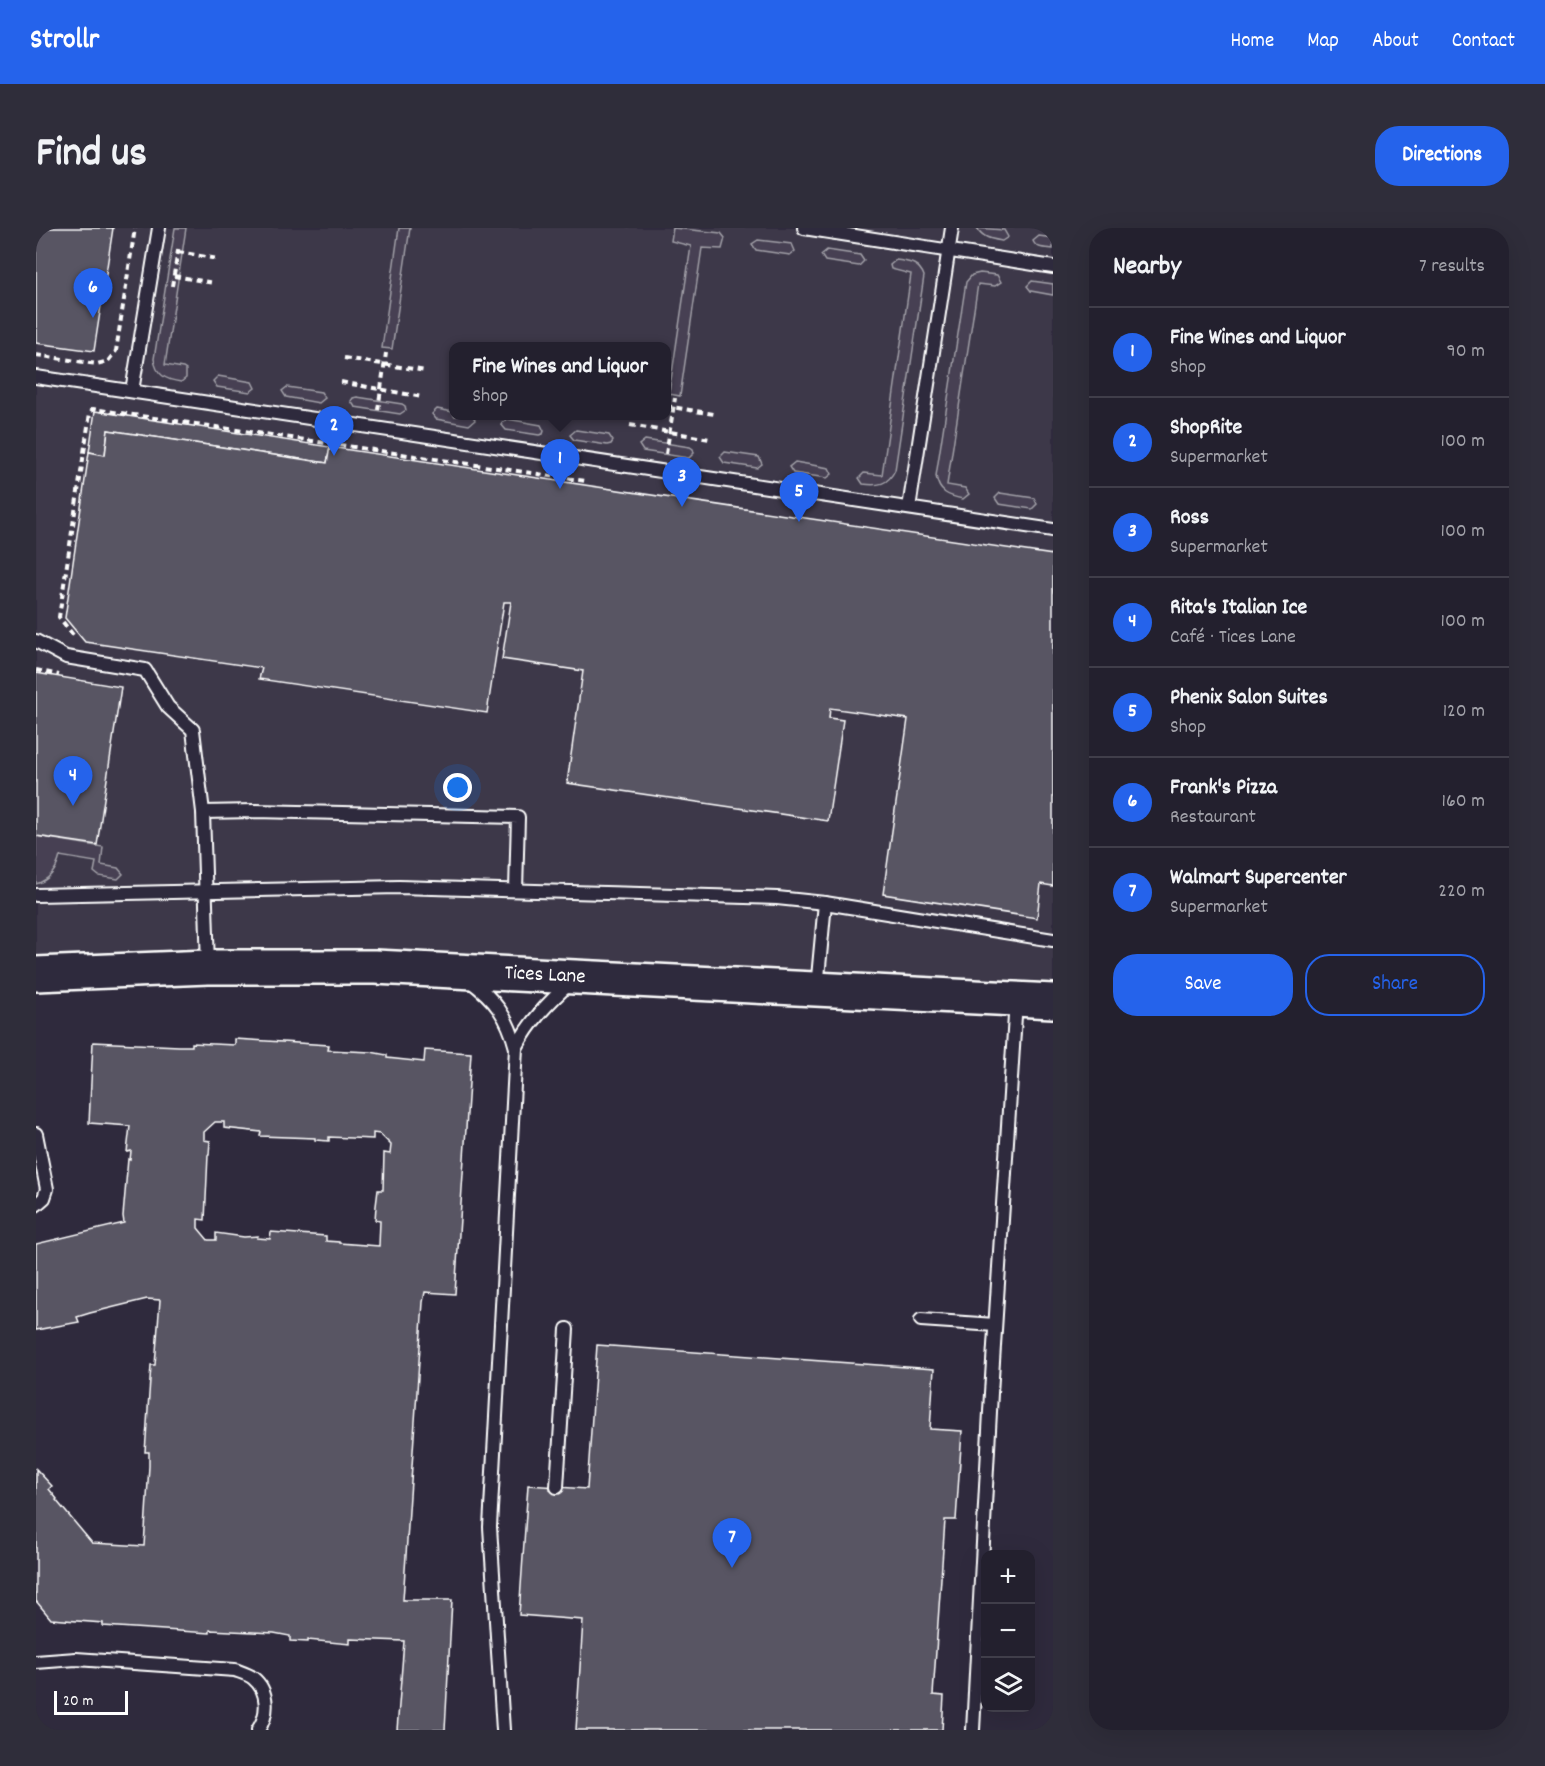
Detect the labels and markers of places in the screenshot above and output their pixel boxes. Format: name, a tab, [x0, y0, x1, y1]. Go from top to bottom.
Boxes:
pin: 6	[74, 268, 112, 318]
pin: 2	[314, 406, 354, 456]
pin: 1	[540, 440, 580, 489]
pin: 3	[662, 458, 702, 507]
pin: 5	[780, 472, 819, 522]
pin: 4	[54, 756, 93, 806]
pin: 7	[712, 1518, 752, 1568]

